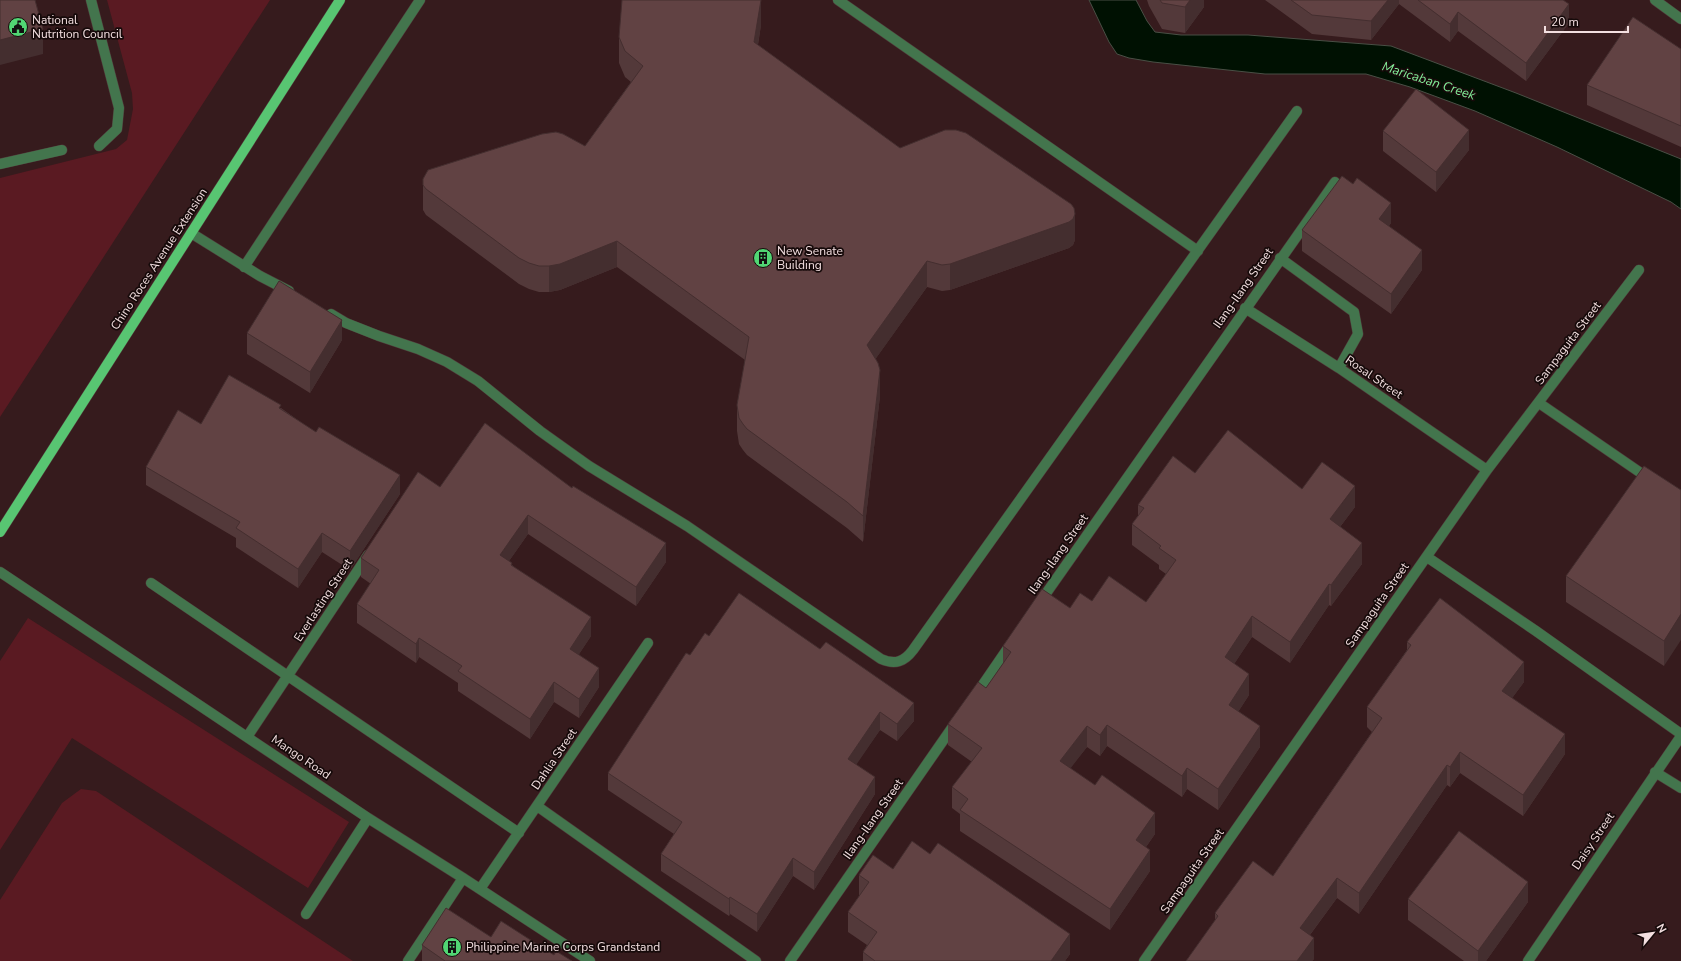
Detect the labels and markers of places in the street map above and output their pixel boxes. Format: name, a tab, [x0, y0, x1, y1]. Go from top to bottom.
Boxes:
place label: National Nutrition Council	[32, 12, 123, 42]
public building icon: National Nutrition Council	[7, 16, 29, 38]
place label: New Senate Building	[777, 243, 843, 273]
building icon: New Senate Building	[752, 247, 774, 269]
building icon: Philippine Marine Corps Grandstand	[441, 936, 463, 958]
place label: Philippine Marine Corps Grandstand	[466, 939, 660, 955]

